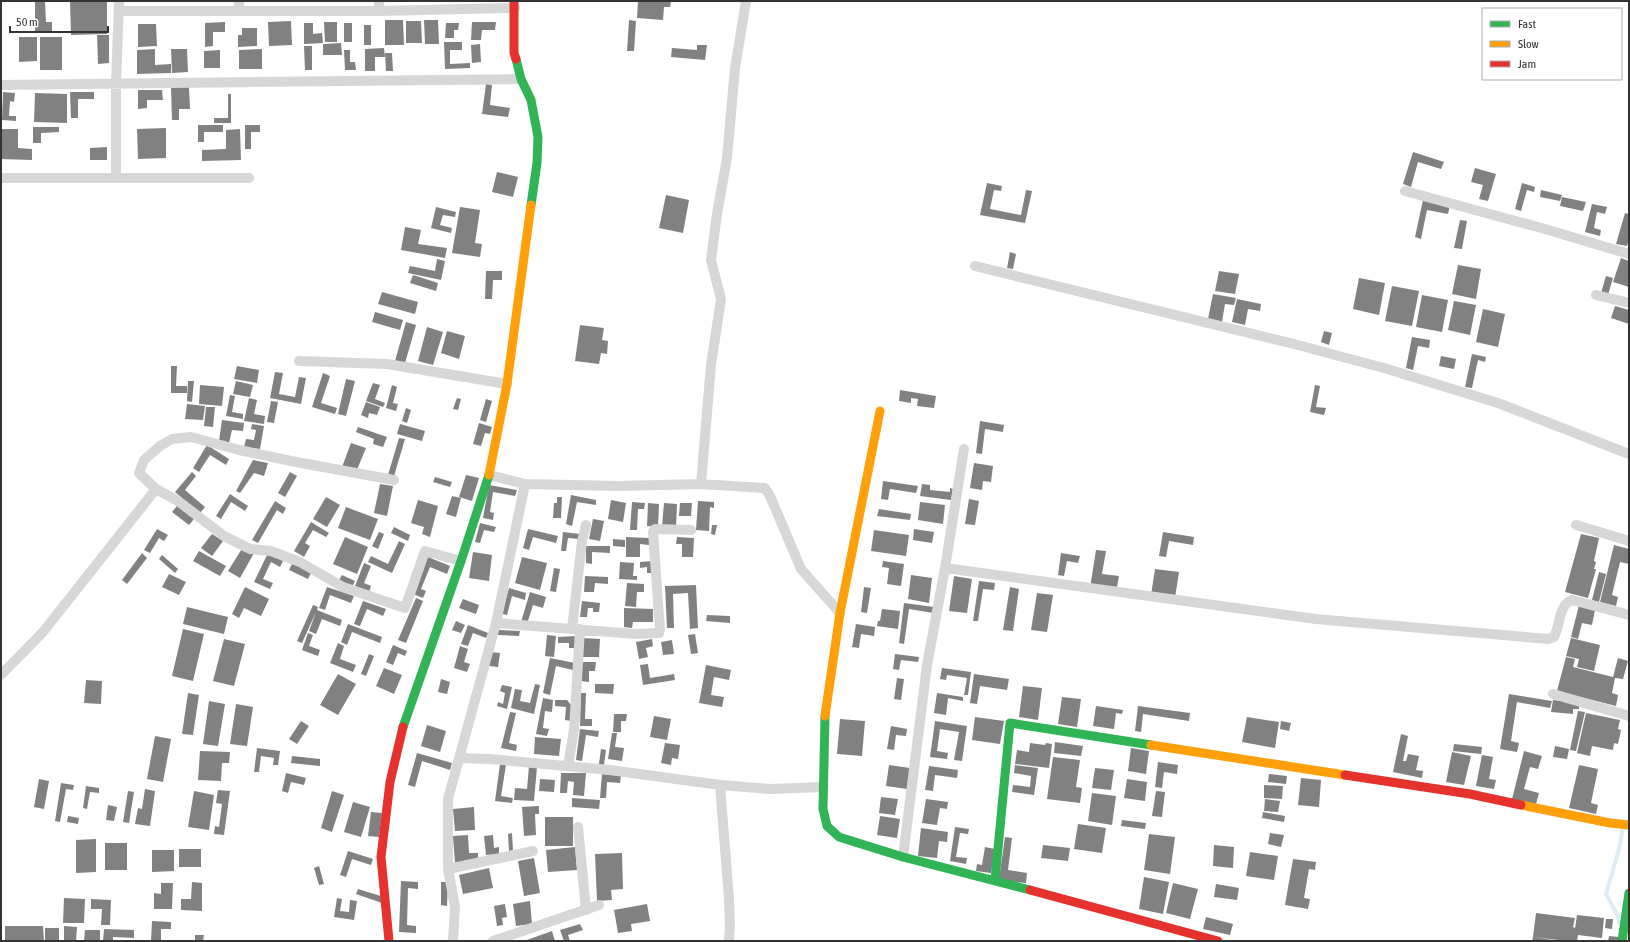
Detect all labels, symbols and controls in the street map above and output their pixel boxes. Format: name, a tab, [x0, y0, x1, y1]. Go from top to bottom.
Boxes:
scale bar	[10, 8, 108, 34]
legend	[1482, 8, 1622, 80]
text: 50 m	[16, 15, 38, 29]
text: Fast	[1518, 17, 1536, 31]
text: Slow	[1518, 37, 1539, 51]
text: Jam	[1518, 57, 1536, 71]

